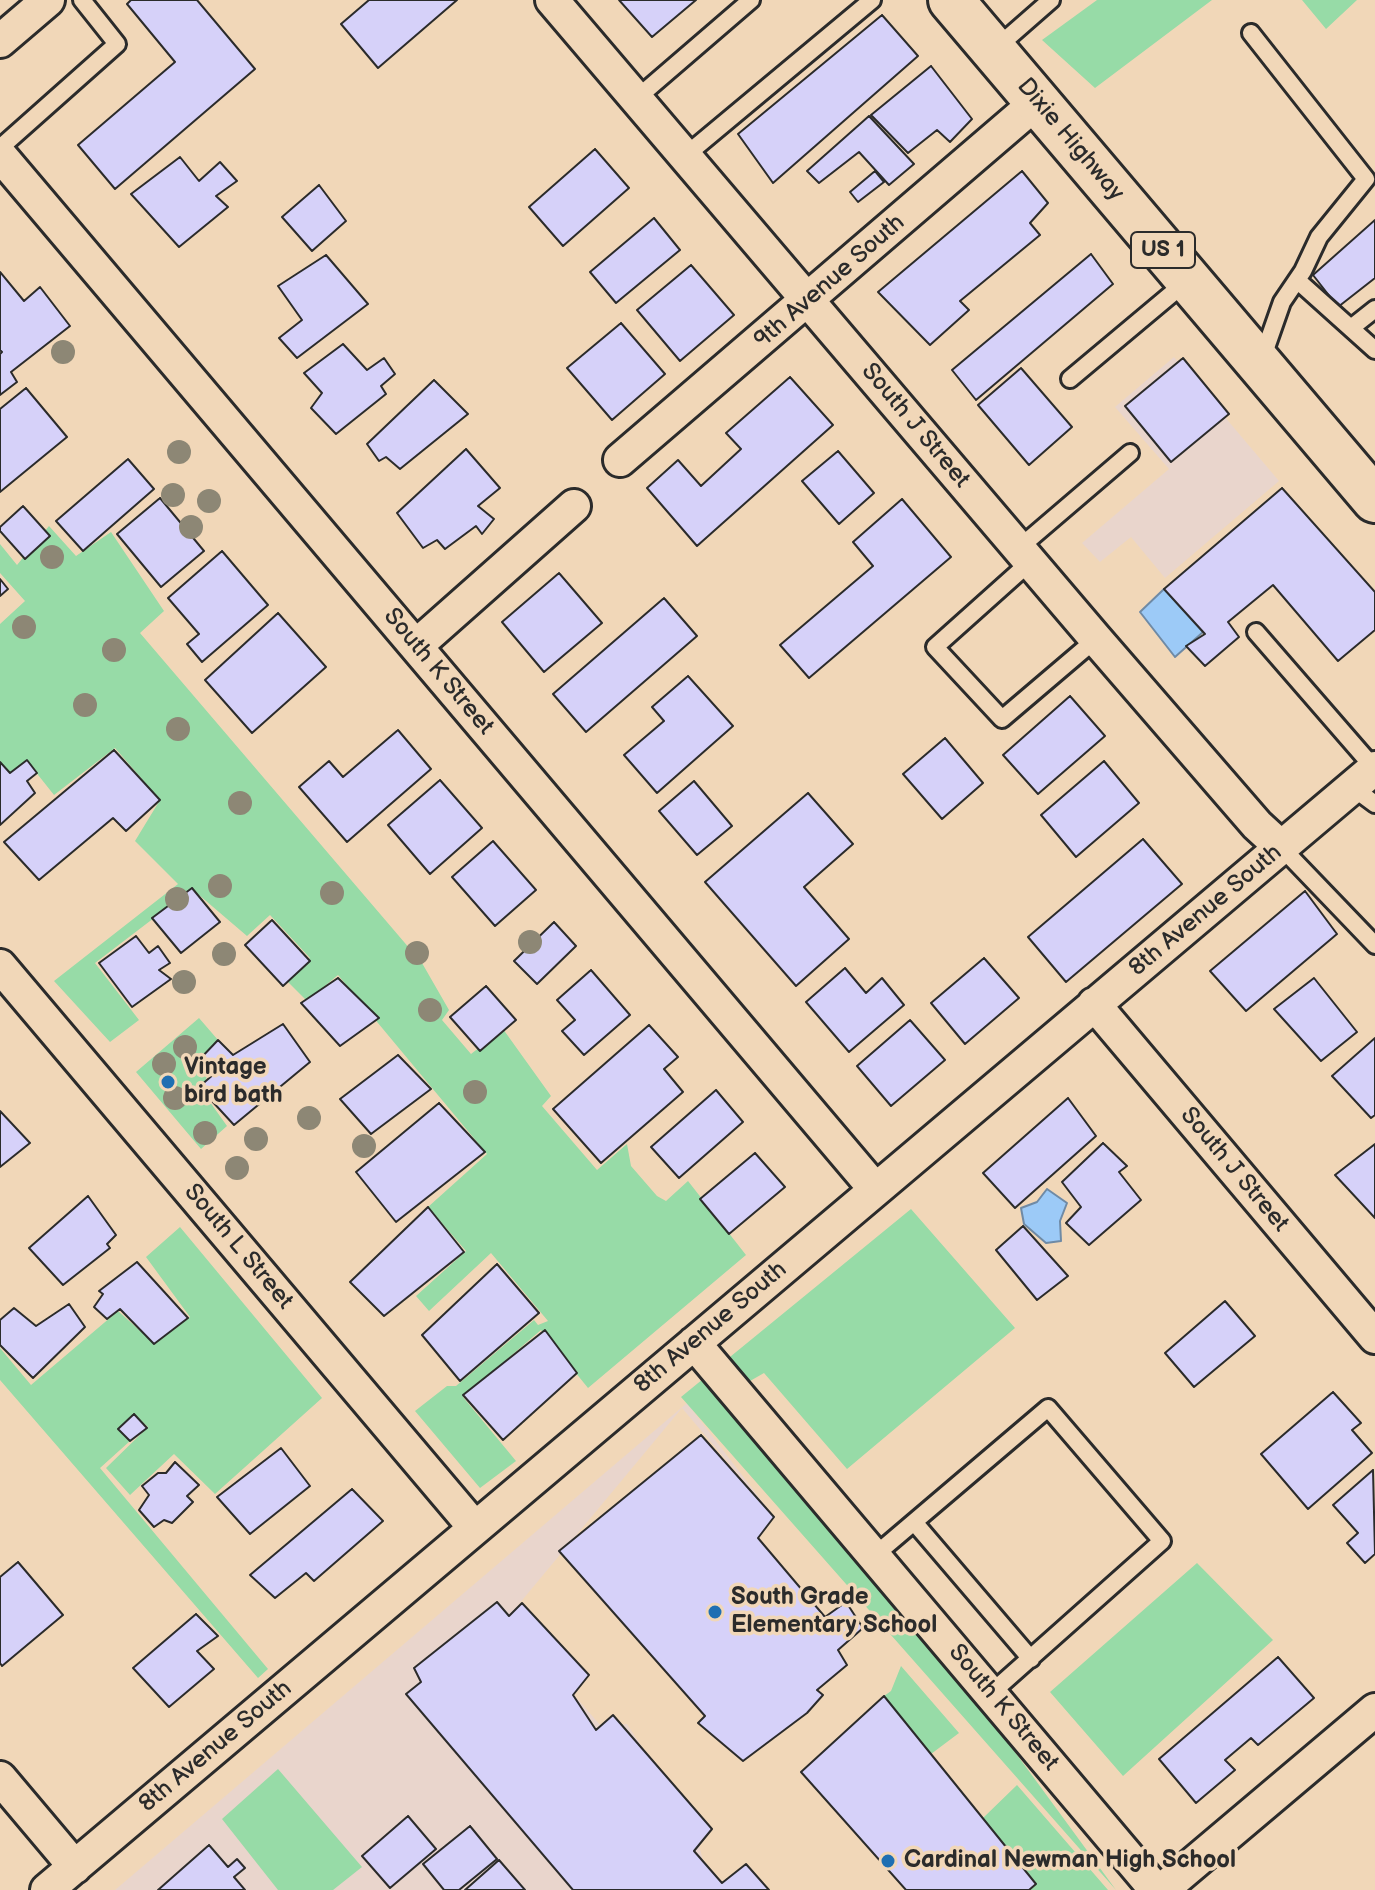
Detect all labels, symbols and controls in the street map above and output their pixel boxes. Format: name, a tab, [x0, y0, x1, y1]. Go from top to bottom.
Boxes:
street label: Dixie Highway	[1010, 73, 1130, 207]
street label: 9th Avenue South	[749, 209, 911, 355]
road number: US 1	[1131, 232, 1195, 268]
street label: South J Street	[855, 358, 975, 494]
street label: South K Street	[377, 603, 499, 741]
street label: 8th Avenue South	[1124, 839, 1288, 983]
place label: Vintage bird bath	[184, 1054, 282, 1110]
marker: Vintage bird bath	[159, 1073, 177, 1091]
street label: South J Street	[1174, 1102, 1294, 1238]
street label: South L Street	[177, 1179, 299, 1315]
street label: 8th Avenue South	[629, 1256, 793, 1400]
place label: South Grade Elementary School	[731, 1584, 937, 1640]
marker: South Grade Elementary School	[706, 1603, 724, 1621]
street label: South K Street	[942, 1639, 1064, 1777]
street label: 8th Avenue South	[134, 1675, 298, 1819]
place label: Cardinal Newman High School	[904, 1847, 1236, 1875]
marker: Cardinal Newman High School	[879, 1852, 897, 1870]

